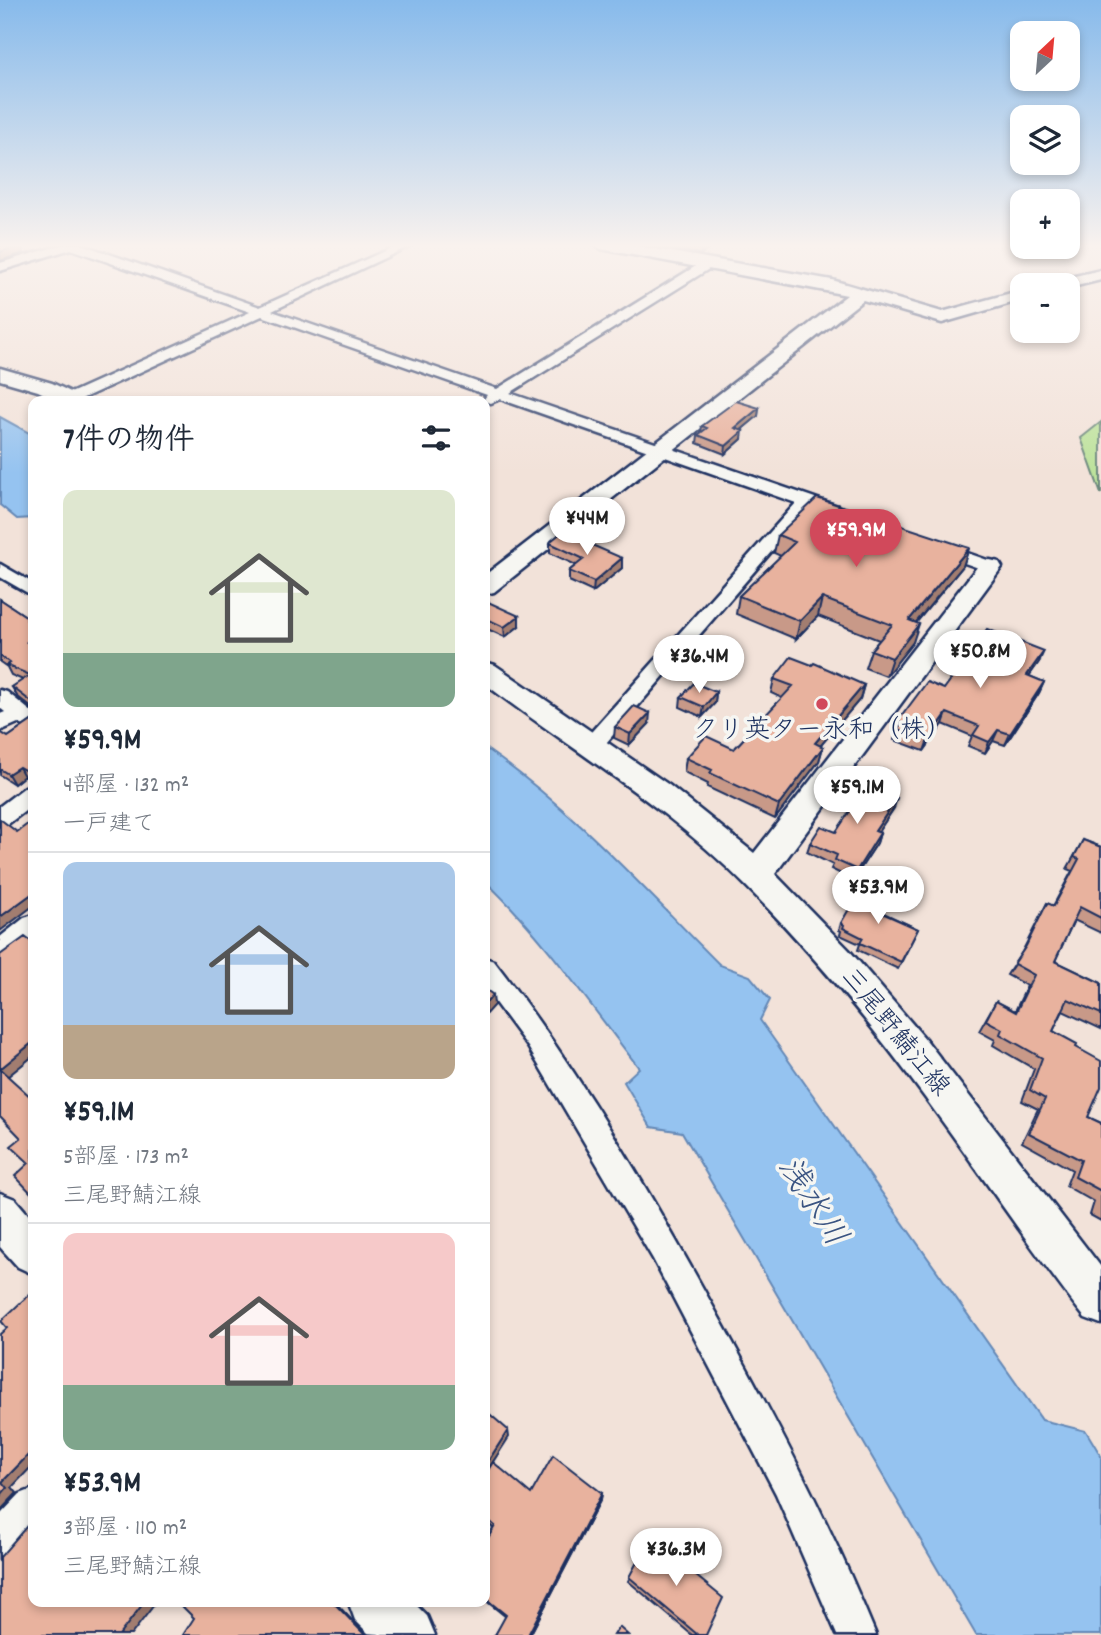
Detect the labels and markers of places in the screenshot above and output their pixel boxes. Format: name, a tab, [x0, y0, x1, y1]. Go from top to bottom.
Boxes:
pin: ¥44M	[546, 498, 628, 557]
pin: ¥59.9M	[799, 510, 913, 569]
pin: ¥50.8M	[923, 630, 1037, 690]
pin: ¥36.4M	[642, 636, 756, 695]
marker: クリ英ター永和（株）	[814, 696, 830, 712]
place label: クリ英ター永和（株）	[692, 713, 952, 750]
pin: ¥59.1M	[800, 766, 914, 826]
pin: ¥53.9M	[821, 866, 935, 926]
pin: ¥36.3M	[619, 1528, 733, 1588]

